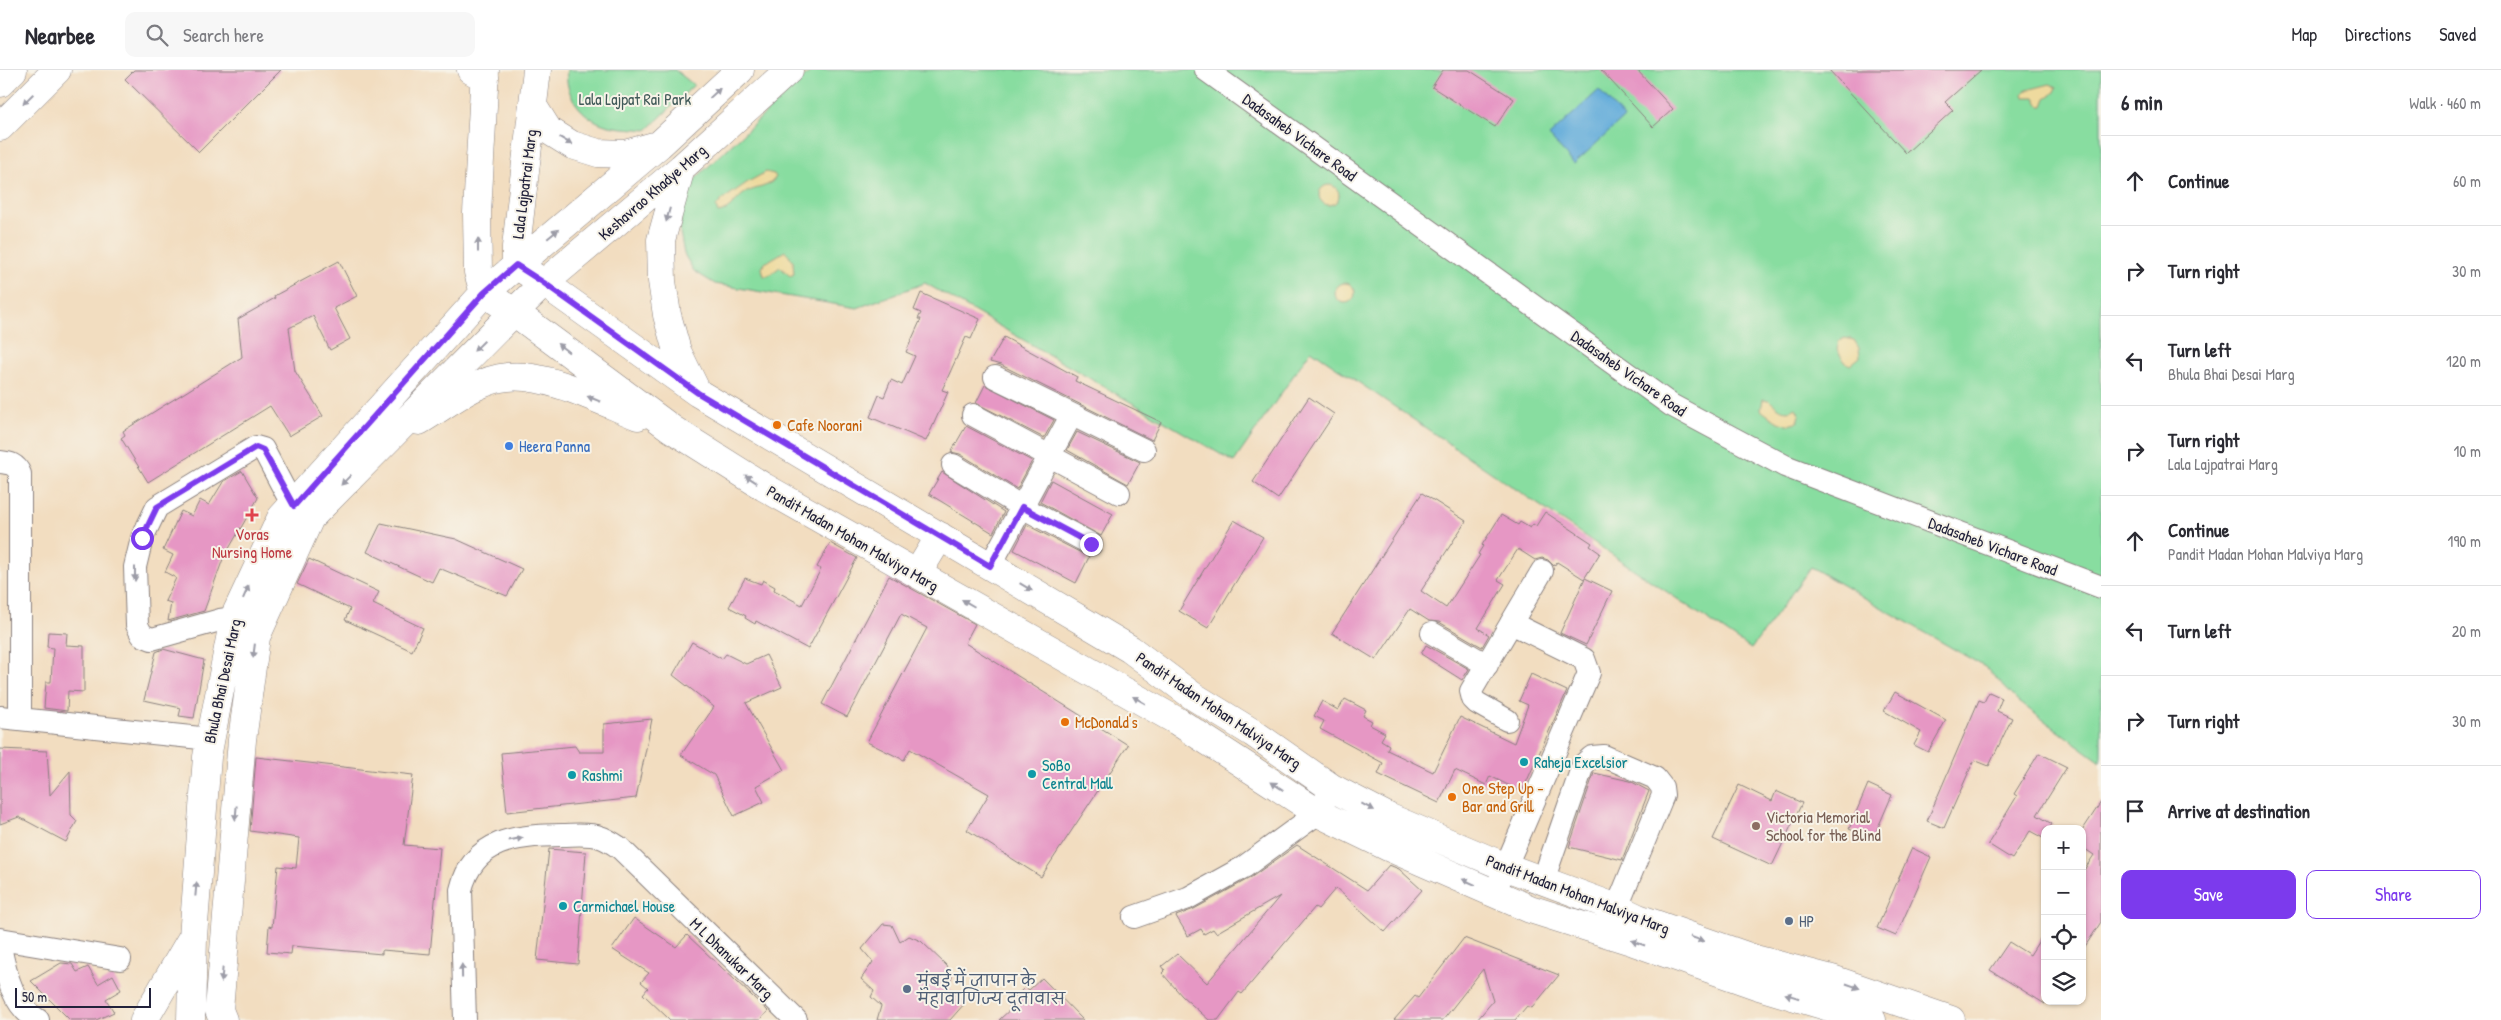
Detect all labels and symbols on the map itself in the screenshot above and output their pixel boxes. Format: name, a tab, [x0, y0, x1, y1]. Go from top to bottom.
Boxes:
one-way arrow	[709, 87, 721, 99]
park label: Lala Lajpat Rai Park	[579, 88, 691, 110]
street label: Dadasaheb Vichare Road	[1238, 88, 1362, 186]
one-way arrow	[23, 92, 35, 104]
street label: Lala Lajpatrai Marg	[506, 128, 542, 240]
one-way arrow	[559, 136, 572, 145]
street label: Keshavrao Khadye Marg	[593, 139, 711, 245]
one-way arrow	[664, 208, 672, 223]
one-way arrow	[546, 228, 559, 239]
one-way arrow	[474, 237, 482, 253]
street label: Dadasaheb Vichare Road	[1567, 325, 1691, 421]
one-way arrow	[473, 340, 485, 352]
one-way arrow	[556, 343, 570, 353]
one-way arrow	[587, 394, 601, 402]
place label: Cafe Noorani	[787, 414, 863, 436]
marker: Cafe Noorani	[771, 419, 783, 431]
place label: Heera Panna	[519, 435, 590, 457]
marker: Heera Panna	[503, 440, 515, 452]
one-way arrow	[340, 474, 352, 486]
one-way arrow	[744, 474, 757, 483]
street label: Pandit Madan Mohan Malviya Marg	[763, 480, 943, 596]
marker: Voras Nursing Home	[245, 508, 259, 522]
street label: Dadasaheb Vichare Road	[1925, 511, 2061, 581]
place label: Voras Nursing Home	[212, 523, 293, 563]
route start	[131, 527, 154, 550]
route end	[1080, 533, 1103, 556]
one-way arrow	[131, 566, 139, 582]
one-way arrow	[1019, 582, 1032, 591]
one-way arrow	[242, 585, 250, 599]
one-way arrow	[961, 598, 974, 607]
street label: Bhula Bhai Desai Marg	[198, 617, 246, 745]
one-way arrow	[250, 644, 258, 660]
street label: Pandit Madan Mohan Malviya Marg	[1132, 646, 1306, 774]
one-way arrow	[1132, 696, 1147, 704]
place label: McDonald's	[1075, 711, 1138, 733]
marker: McDonald's	[1059, 716, 1071, 728]
place label: Raheja Excelsior	[1534, 751, 1628, 773]
place label: SoBo Central Mall	[1042, 754, 1113, 794]
marker: Raheja Excelsior	[1518, 756, 1530, 768]
place label: Rashmi	[582, 764, 623, 786]
marker: SoBo Central Mall	[1026, 768, 1038, 780]
marker: Rashmi	[566, 769, 578, 781]
place label: One Step Up - Bar and Grill	[1462, 777, 1544, 817]
one-way arrow	[1270, 781, 1284, 791]
marker: One Step Up - Bar and Grill	[1446, 791, 1458, 803]
one-way arrow	[1361, 803, 1375, 811]
one-way arrow	[232, 805, 240, 821]
place label: Victoria Memorial School for the Blind	[1766, 806, 1881, 846]
marker: Victoria Memorial School for the Blind	[1750, 820, 1762, 832]
one-way arrow	[508, 835, 524, 843]
street label: Pandit Madan Mohan Malviya Marg	[1483, 849, 1673, 939]
one-way arrow	[1462, 878, 1476, 886]
one-way arrow	[193, 881, 201, 897]
place label: Carmichael House	[573, 895, 676, 917]
marker: Carmichael House	[557, 900, 569, 912]
place label: HP	[1799, 910, 1814, 932]
street label: M L Dhanukar Marg	[685, 912, 779, 1004]
marker: HP	[1783, 915, 1795, 927]
one-way arrow	[1690, 936, 1705, 943]
one-way arrow	[1630, 939, 1645, 947]
one-way arrow	[458, 963, 466, 979]
one-way arrow	[217, 967, 225, 983]
place label: मुंबई में जापान के महावाणिज्य दूतावास	[916, 967, 1066, 1012]
marker: मुंबई में जापान के महावाणिज्य दूतावास	[901, 983, 913, 995]
one-way arrow	[1845, 983, 1860, 991]
scale bar	[15, 985, 151, 1008]
one-way arrow	[1784, 992, 1799, 1000]

